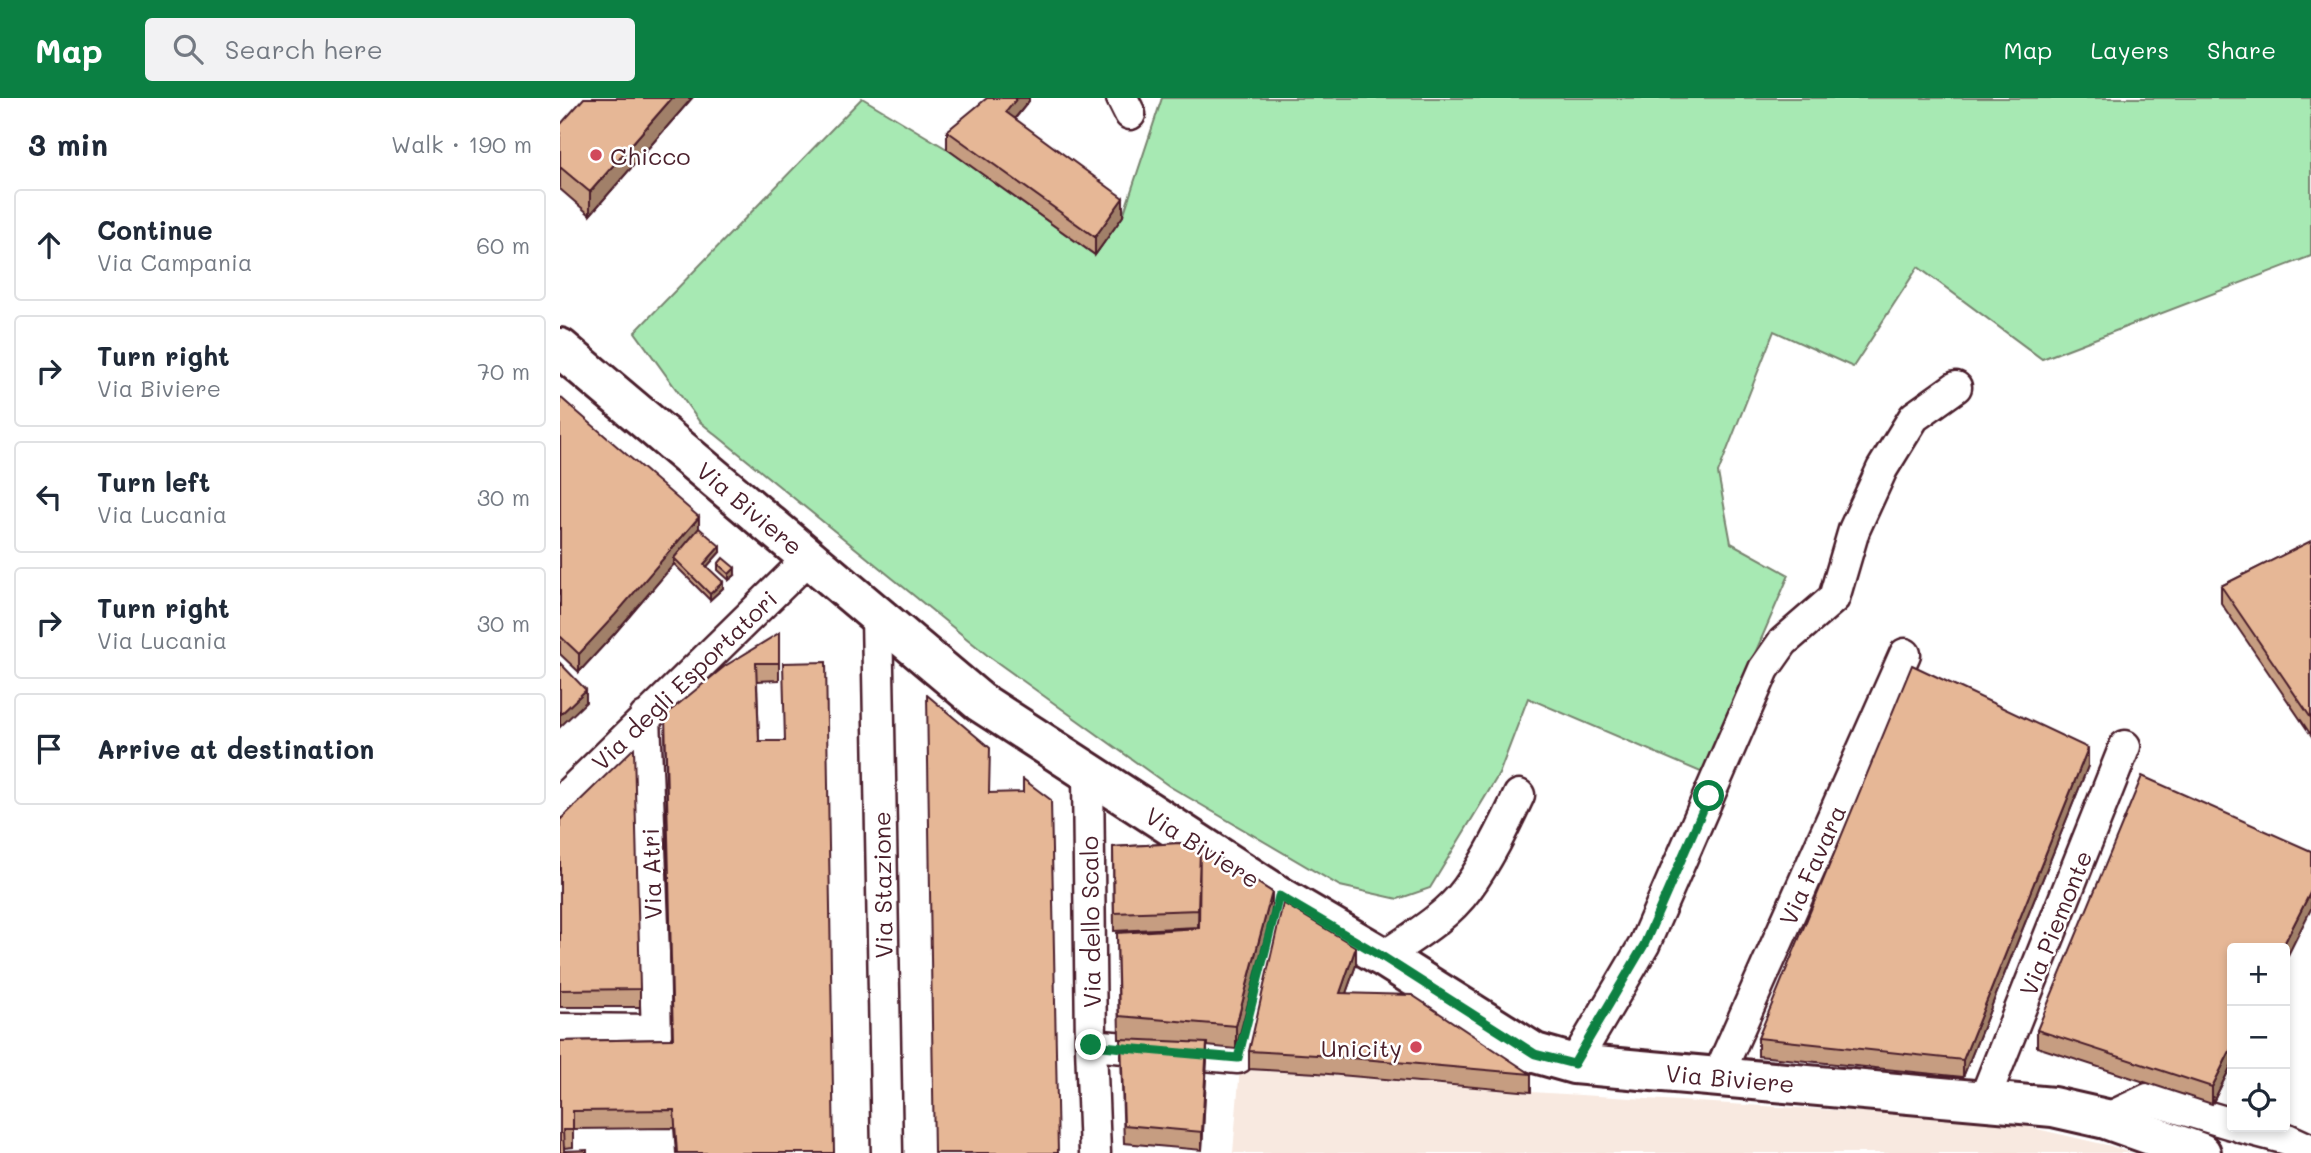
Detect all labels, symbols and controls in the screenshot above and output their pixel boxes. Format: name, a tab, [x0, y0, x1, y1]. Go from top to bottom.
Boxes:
search box	[145, 18, 635, 81]
text: Map	[35, 28, 103, 71]
icon: search	[169, 30, 207, 68]
text: Search here	[225, 32, 383, 66]
text: Map	[2004, 34, 2052, 65]
text: Layers	[2090, 34, 2169, 65]
text: Share	[2207, 34, 2276, 65]
text: 3 min	[28, 124, 108, 164]
text: Walk · 190 m	[391, 129, 532, 159]
place label: Chicco	[610, 140, 690, 171]
marker: Chicco	[588, 147, 604, 163]
text: Continue	[97, 213, 213, 247]
icon: ahead	[30, 226, 68, 264]
text: 60 m	[476, 230, 530, 260]
text: Via Campania	[97, 247, 252, 277]
text: Turn right	[97, 339, 230, 373]
icon: right	[30, 352, 68, 390]
text: 70 m	[477, 356, 530, 386]
text: Via Biviere	[97, 373, 221, 403]
street label: Via Biviere	[690, 455, 810, 561]
text: Turn left	[97, 465, 210, 499]
icon: left	[30, 478, 68, 516]
text: 30 m	[477, 482, 530, 512]
text: Via Lucania	[97, 499, 227, 529]
street label: Via degli Esportatori	[585, 583, 783, 777]
text: Turn right	[97, 591, 230, 625]
icon: right	[30, 604, 68, 642]
text: 30 m	[477, 608, 530, 638]
text: Via Lucania	[97, 625, 227, 655]
icon: arrive	[30, 730, 68, 768]
text: Arrive at destination	[97, 732, 374, 766]
route start	[1693, 780, 1724, 811]
street label: Via Biviere	[1140, 800, 1266, 894]
street label: Via Favara	[1772, 800, 1852, 930]
street label: Via Stazione	[865, 811, 899, 959]
street label: Via Atri	[634, 828, 668, 920]
street label: Via dello Scalo	[1073, 836, 1107, 1008]
street label: Via Piemonte	[2012, 846, 2098, 1000]
map controls	[2227, 943, 2290, 1132]
button: +	[2227, 943, 2290, 1006]
button: −	[2227, 1006, 2290, 1069]
route end	[1075, 1029, 1106, 1060]
place label: Unicity	[1321, 1032, 1402, 1063]
marker: Unicity	[1408, 1039, 1424, 1055]
street label: Via Biviere	[1664, 1057, 1796, 1099]
button: locate	[2227, 1069, 2290, 1132]

